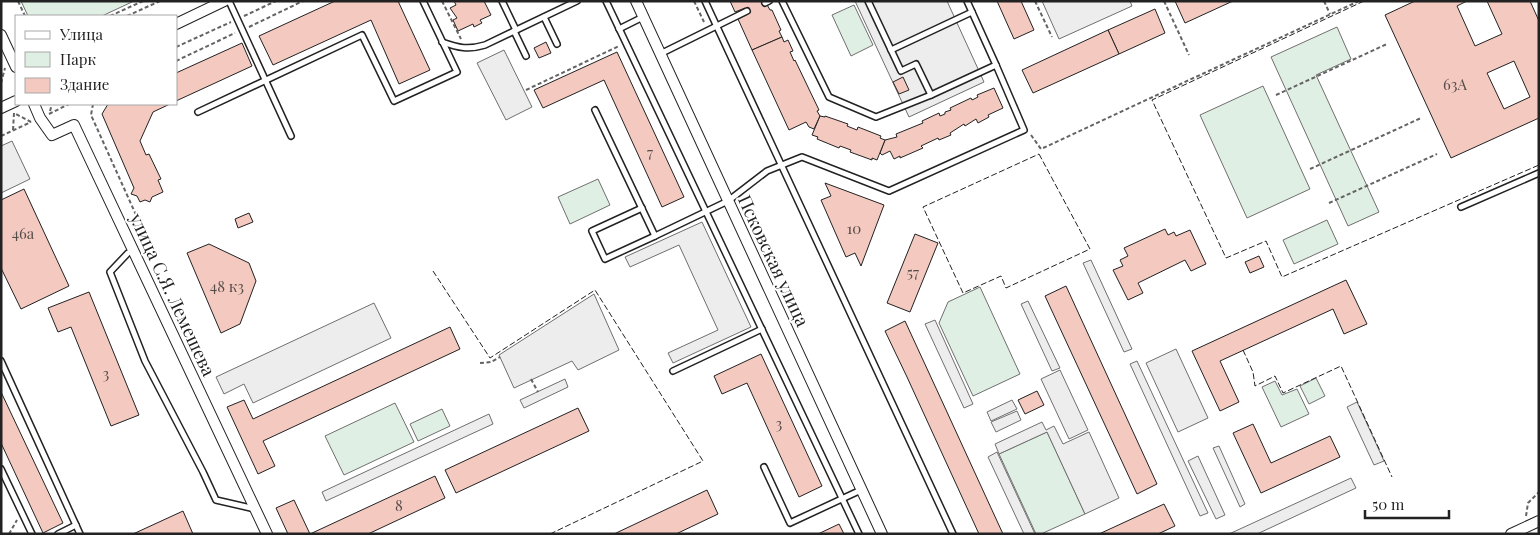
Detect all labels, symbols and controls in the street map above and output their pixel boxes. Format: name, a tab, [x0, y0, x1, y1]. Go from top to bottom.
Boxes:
legend	[15, 15, 178, 105]
text: Улица	[59, 24, 103, 44]
text: Парк	[60, 49, 96, 69]
text: Здание	[60, 74, 109, 94]
house number: 63А	[1443, 74, 1468, 94]
house number: 7	[647, 142, 653, 162]
street label: Псковская улица	[733, 191, 815, 330]
street label: улица С.Я. Лемешева	[124, 208, 221, 380]
house number: 10	[847, 218, 861, 238]
house number: 46а	[12, 223, 35, 243]
house number: 57	[907, 262, 919, 282]
house number: 48 к3	[210, 276, 244, 296]
house number: 3	[103, 363, 110, 383]
house number: 3	[776, 413, 783, 433]
scale bar	[1365, 488, 1449, 520]
text: 50 m	[1372, 494, 1405, 514]
house number: 8	[395, 495, 403, 515]

